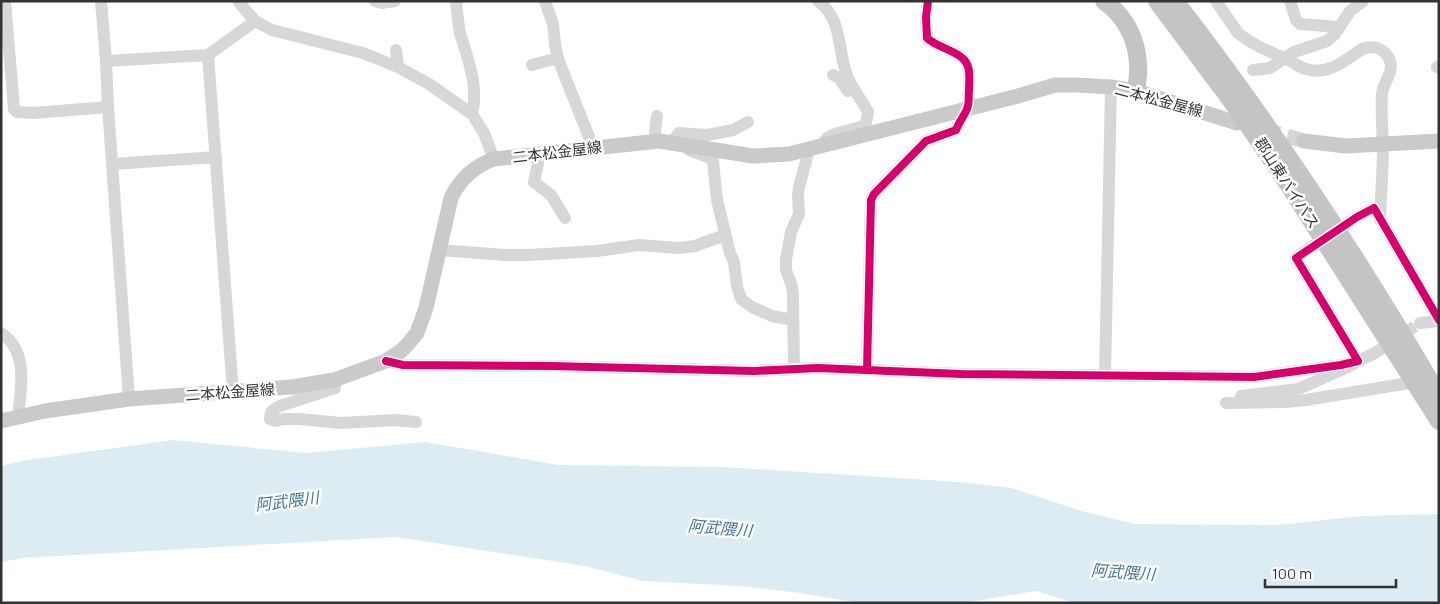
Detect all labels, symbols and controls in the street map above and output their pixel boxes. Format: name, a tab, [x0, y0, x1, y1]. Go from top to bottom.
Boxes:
street label: 二本松金屋線	[1113, 78, 1205, 122]
street label: 郡山東バイパス	[1250, 133, 1324, 233]
street label: 二本松金屋線	[511, 136, 603, 168]
street label: 二本松金屋線	[184, 378, 276, 406]
water label: 阿武隈川	[254, 486, 322, 516]
water label: 阿武隈川	[687, 514, 755, 542]
scale bar	[1265, 556, 1396, 588]
water label: 阿武隈川	[1090, 559, 1158, 585]
text: 100 m	[1272, 563, 1312, 584]

